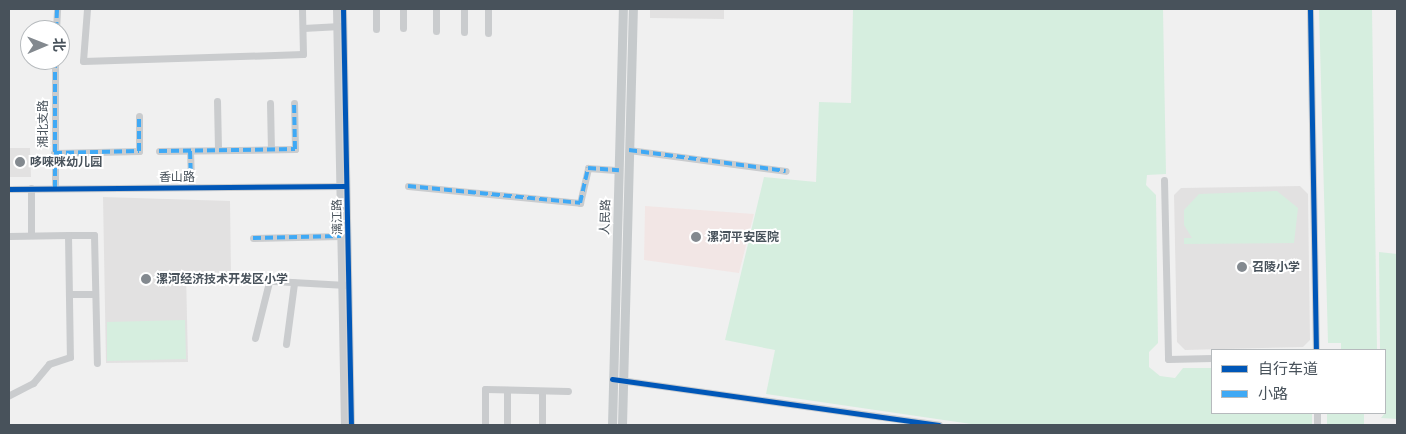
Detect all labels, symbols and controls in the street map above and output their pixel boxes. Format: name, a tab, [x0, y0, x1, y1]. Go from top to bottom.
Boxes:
north arrow	[20, 20, 70, 70]
text: 北	[49, 38, 69, 52]
street label: 湘北支路	[36, 100, 50, 148]
place label: 哆唻咪幼儿园	[30, 155, 102, 169]
marker: 哆唻咪幼儿园	[14, 156, 26, 168]
street label: 香山路	[159, 170, 195, 184]
street label: 漓江路	[329, 199, 345, 235]
street label: 人民路	[597, 199, 613, 235]
marker: 漯河平安医院	[689, 230, 703, 244]
place label: 漯河平安医院	[707, 230, 779, 244]
place label: 召陵小学	[1252, 260, 1300, 274]
marker: 召陵小学	[1236, 261, 1248, 273]
place label: 漯河经济技术开发区小学	[156, 272, 288, 286]
marker: 漯河经济技术开发区小学	[140, 273, 152, 285]
legend	[1211, 349, 1386, 414]
text: 自行车道	[1258, 358, 1318, 379]
text: 小路	[1258, 383, 1288, 404]

